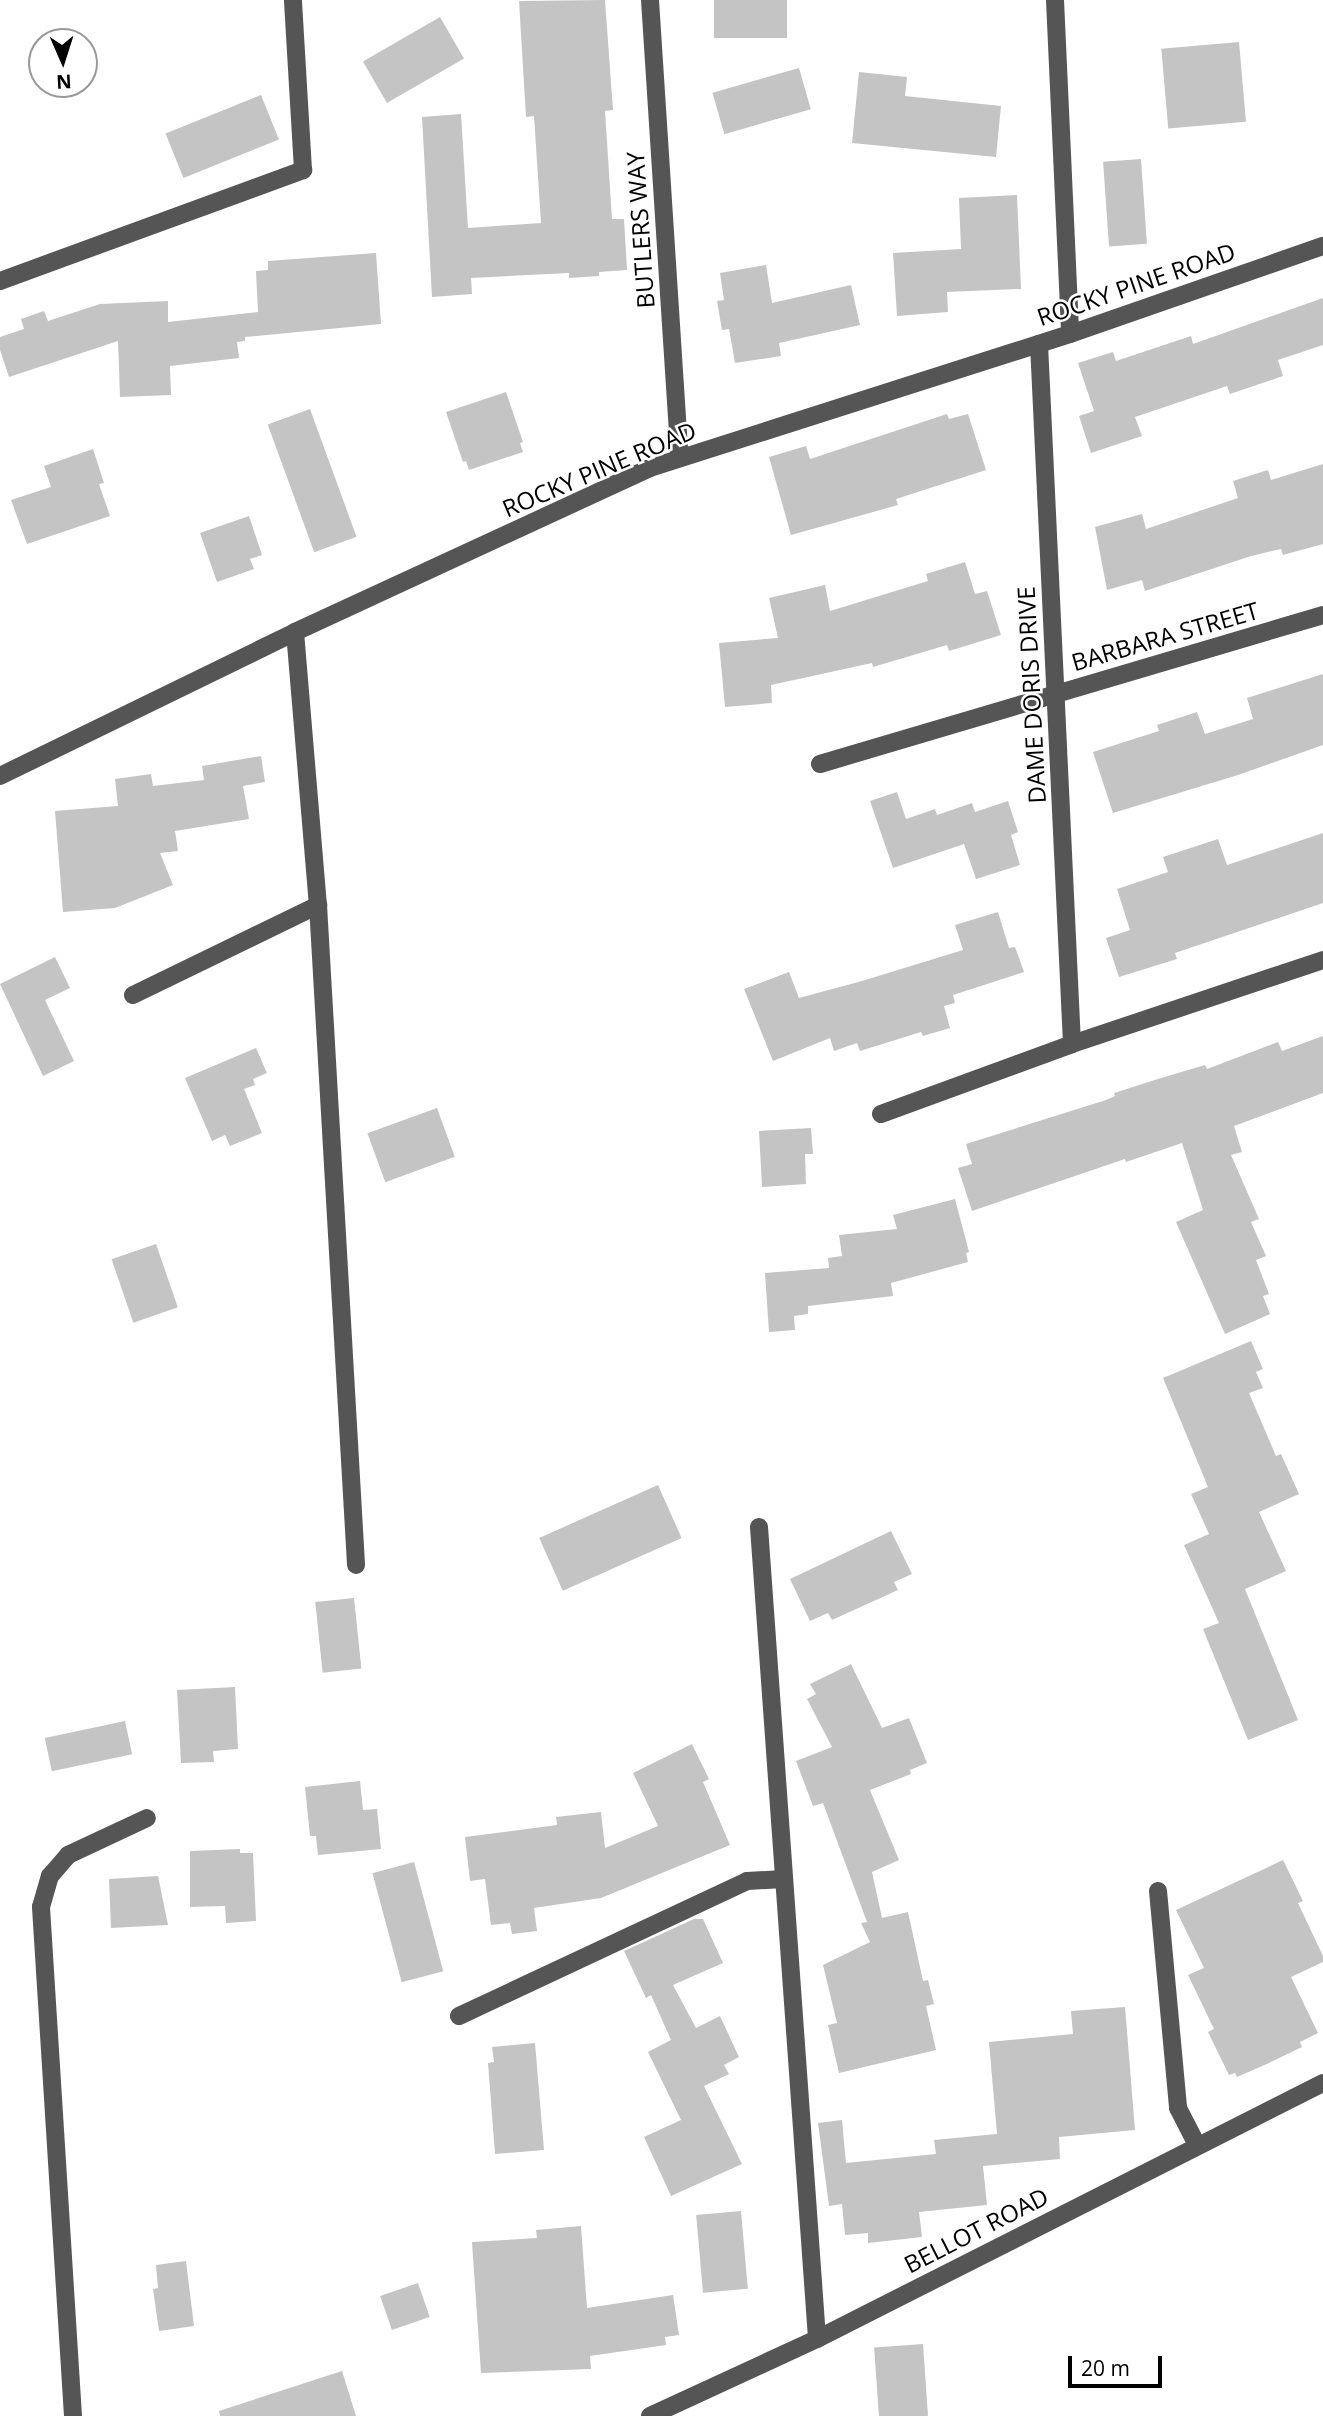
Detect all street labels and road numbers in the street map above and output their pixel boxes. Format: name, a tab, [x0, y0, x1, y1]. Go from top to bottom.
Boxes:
street label: BUTLERS WAY	[620, 151, 660, 309]
street label: ROCKY PINE ROAD	[1033, 237, 1239, 331]
street label: ROCKY PINE ROAD	[498, 415, 700, 523]
street label: DAME DORIS DRIVE	[1011, 586, 1051, 804]
street label: BARBARA STREET	[1068, 595, 1262, 677]
street label: BELLOT ROAD	[899, 2181, 1053, 2279]

